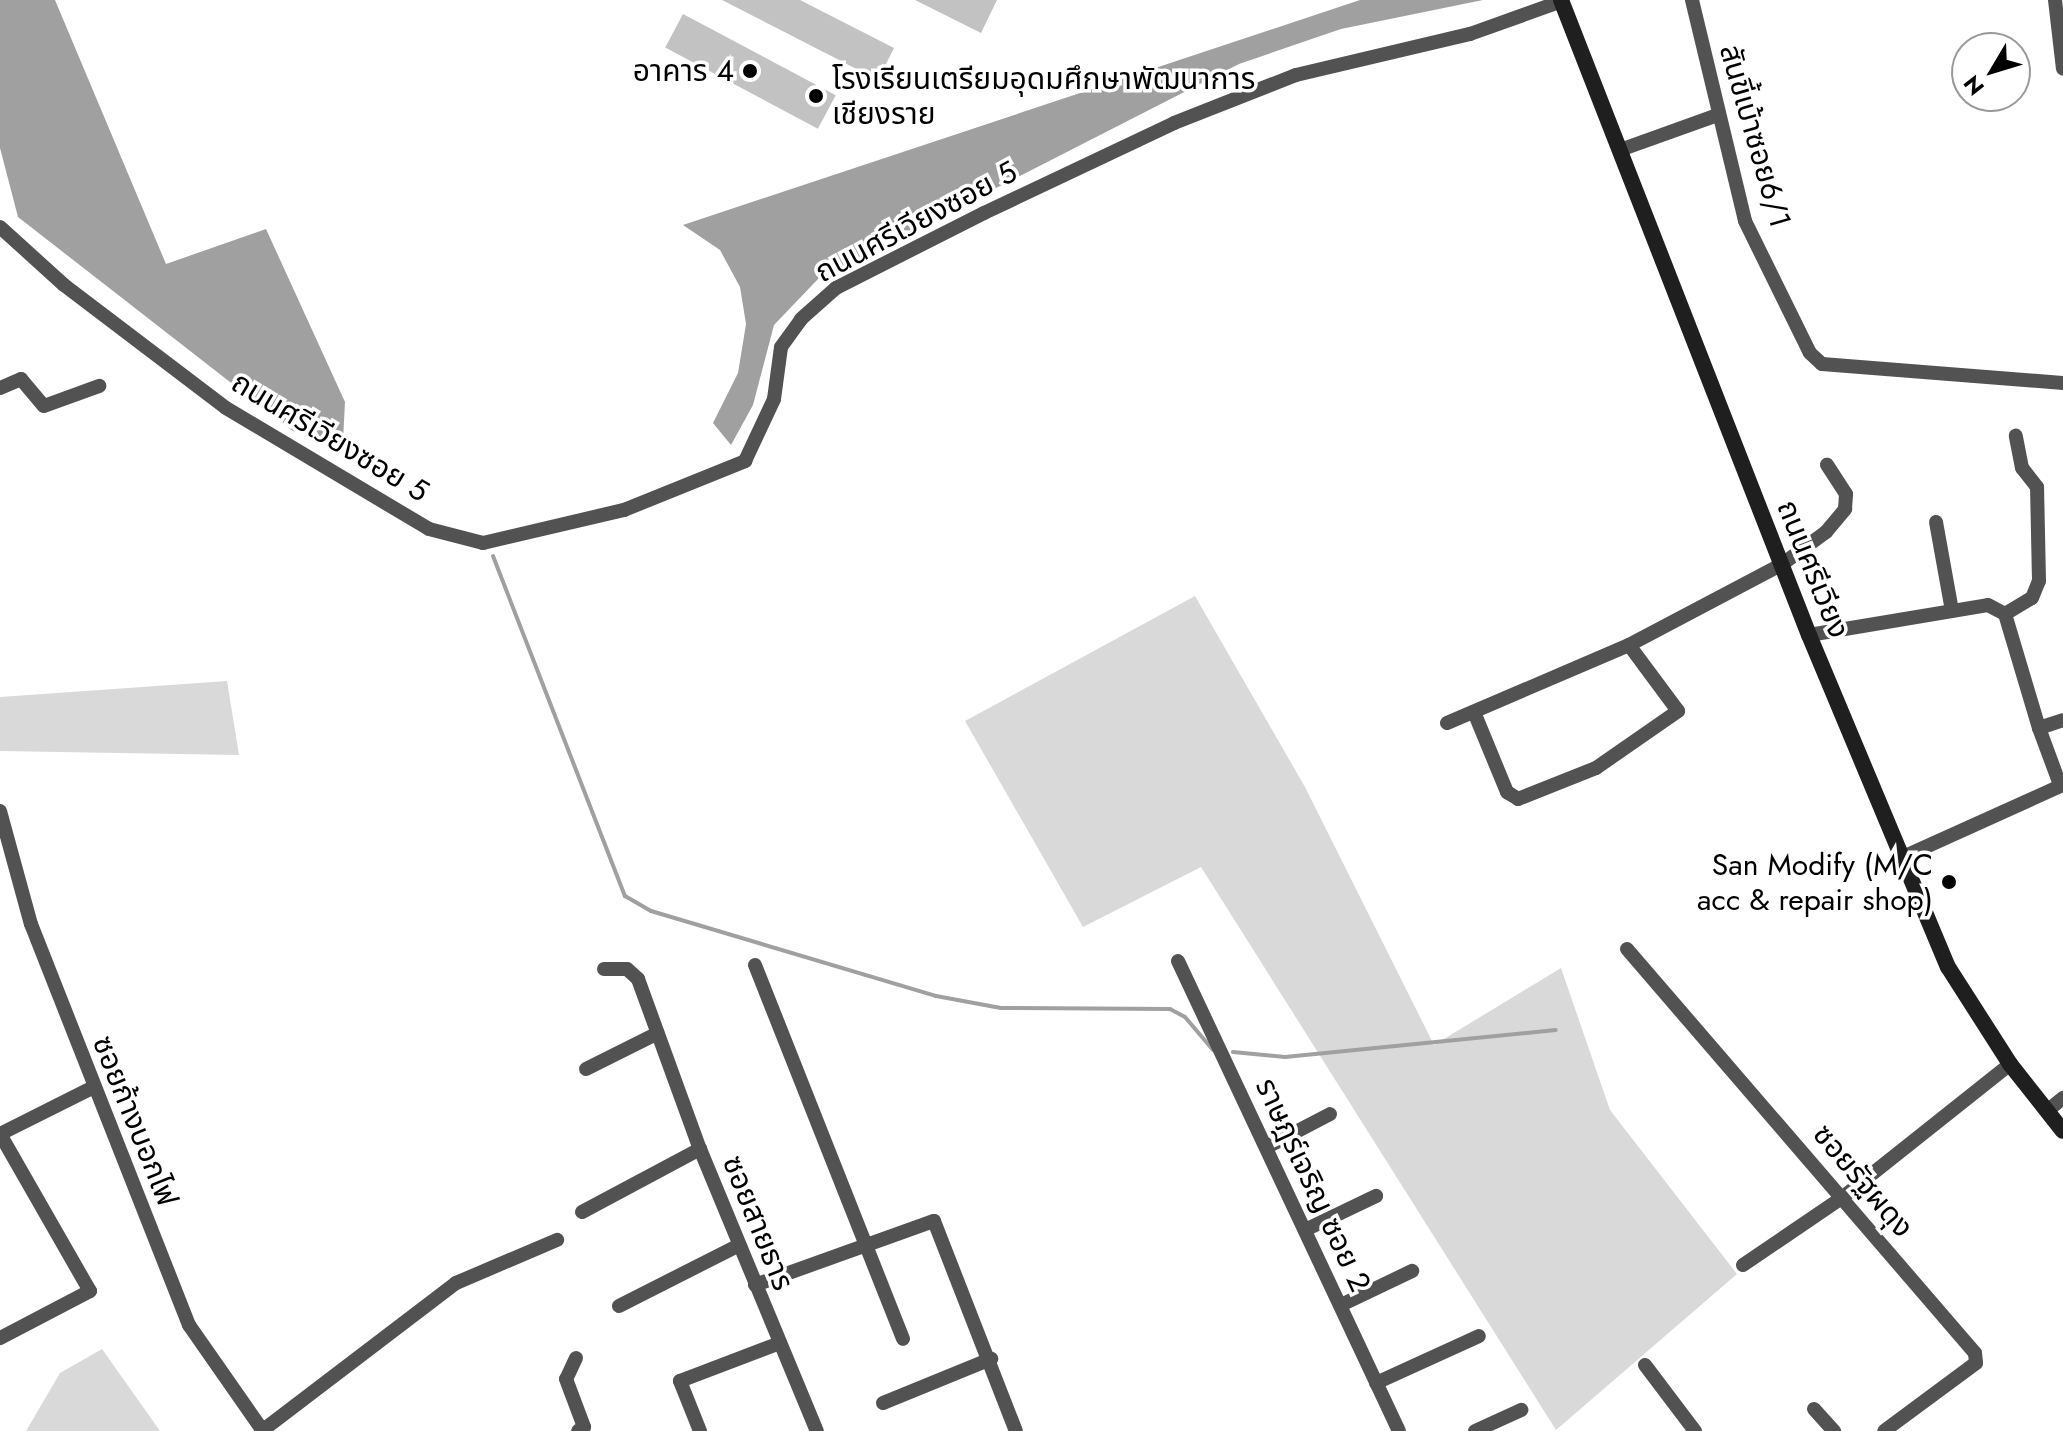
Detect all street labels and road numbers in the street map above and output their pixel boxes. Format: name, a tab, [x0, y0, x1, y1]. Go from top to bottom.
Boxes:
street label: สันขี้เบ้าซอย6/1	[1712, 40, 1798, 232]
street label: ถนนศรีเวียงซอย 5	[809, 154, 1023, 290]
street label: ถนนศรีเวียงซอย 5	[225, 364, 435, 510]
street label: ถนนศรีเวียง	[1769, 495, 1857, 643]
street label: ซอยก้างบอกไฟ	[85, 1031, 185, 1211]
street label: ราษฎร์เจริญ ซอย 2	[1248, 1073, 1378, 1297]
street label: ซอยรัฐผดุง	[1805, 1117, 1921, 1245]
street label: ซอยสายธาร	[715, 1150, 801, 1296]

